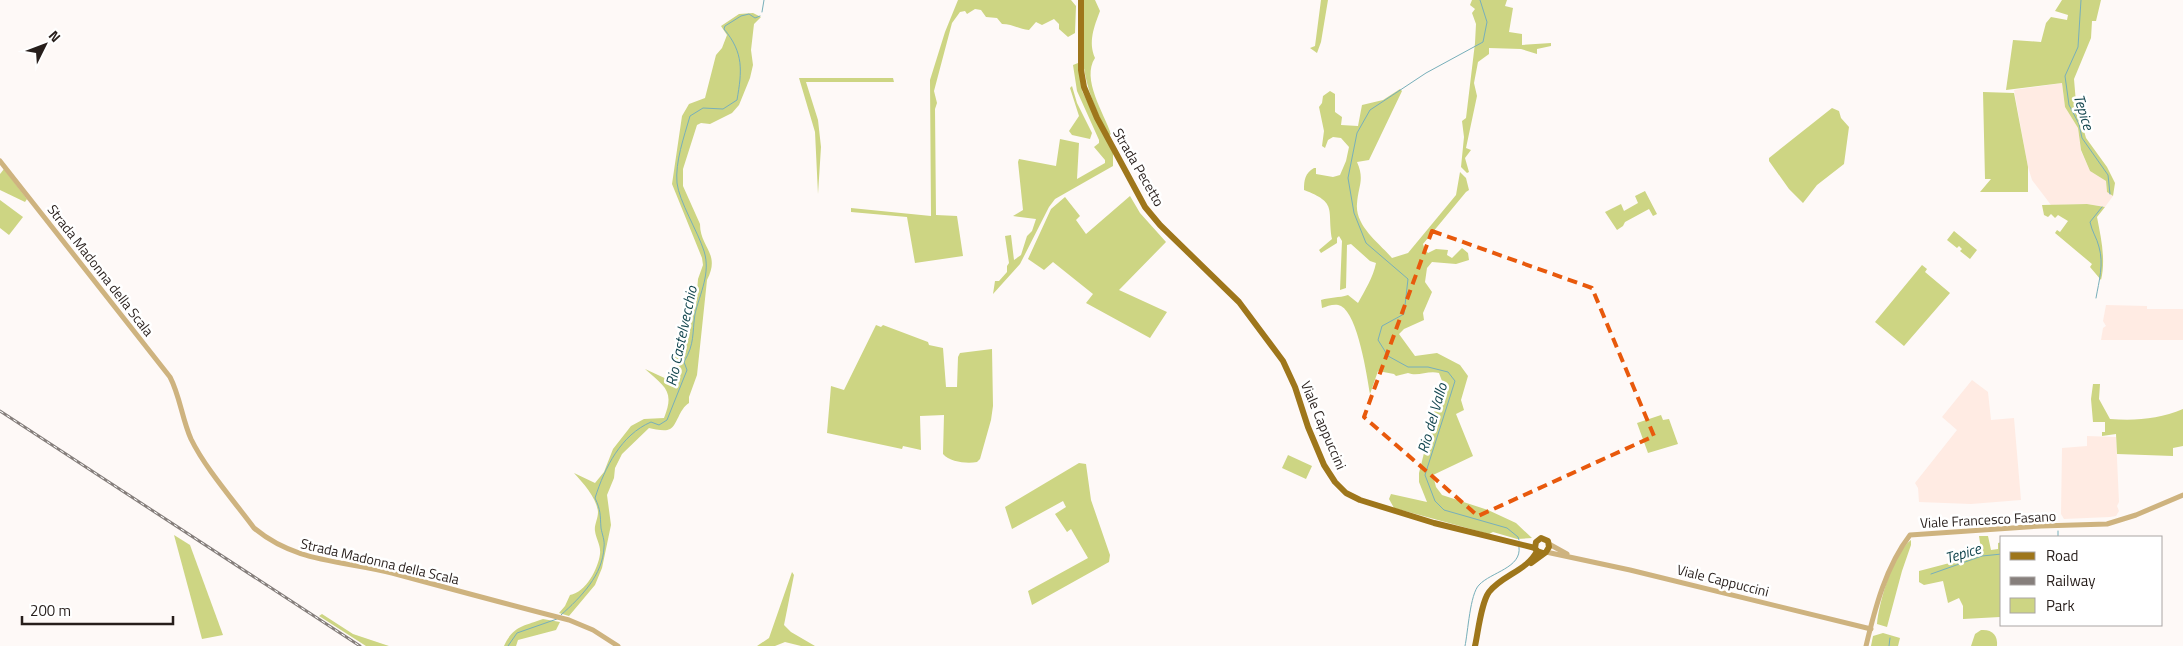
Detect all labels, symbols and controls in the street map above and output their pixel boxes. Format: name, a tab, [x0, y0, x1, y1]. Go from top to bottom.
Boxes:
north arrow	[20, 20, 70, 70]
text: N	[44, 25, 66, 47]
water label: Tepice	[2068, 91, 2101, 134]
street label: Strada Pecetto	[1108, 124, 1170, 210]
street label: Strada Madonna della Scala	[43, 200, 159, 340]
water label: Rio Castelvecchio	[659, 283, 703, 388]
street label: Viale Cappuccini	[1296, 378, 1352, 472]
water label: Rio del Vallo	[1411, 380, 1453, 456]
street label: Viale Francesco Fasano	[1919, 505, 2057, 533]
street label: Strada Madonna della Scala	[299, 532, 461, 590]
water label: Tepice	[1942, 536, 1985, 569]
legend	[2000, 536, 2163, 626]
text: Road	[2046, 544, 2078, 567]
street label: Viale Cappuccini	[1675, 558, 1771, 602]
text: Railway	[2046, 569, 2096, 592]
scale bar	[22, 594, 174, 626]
text: Park	[2046, 594, 2075, 617]
text: 200 m	[30, 599, 71, 622]

